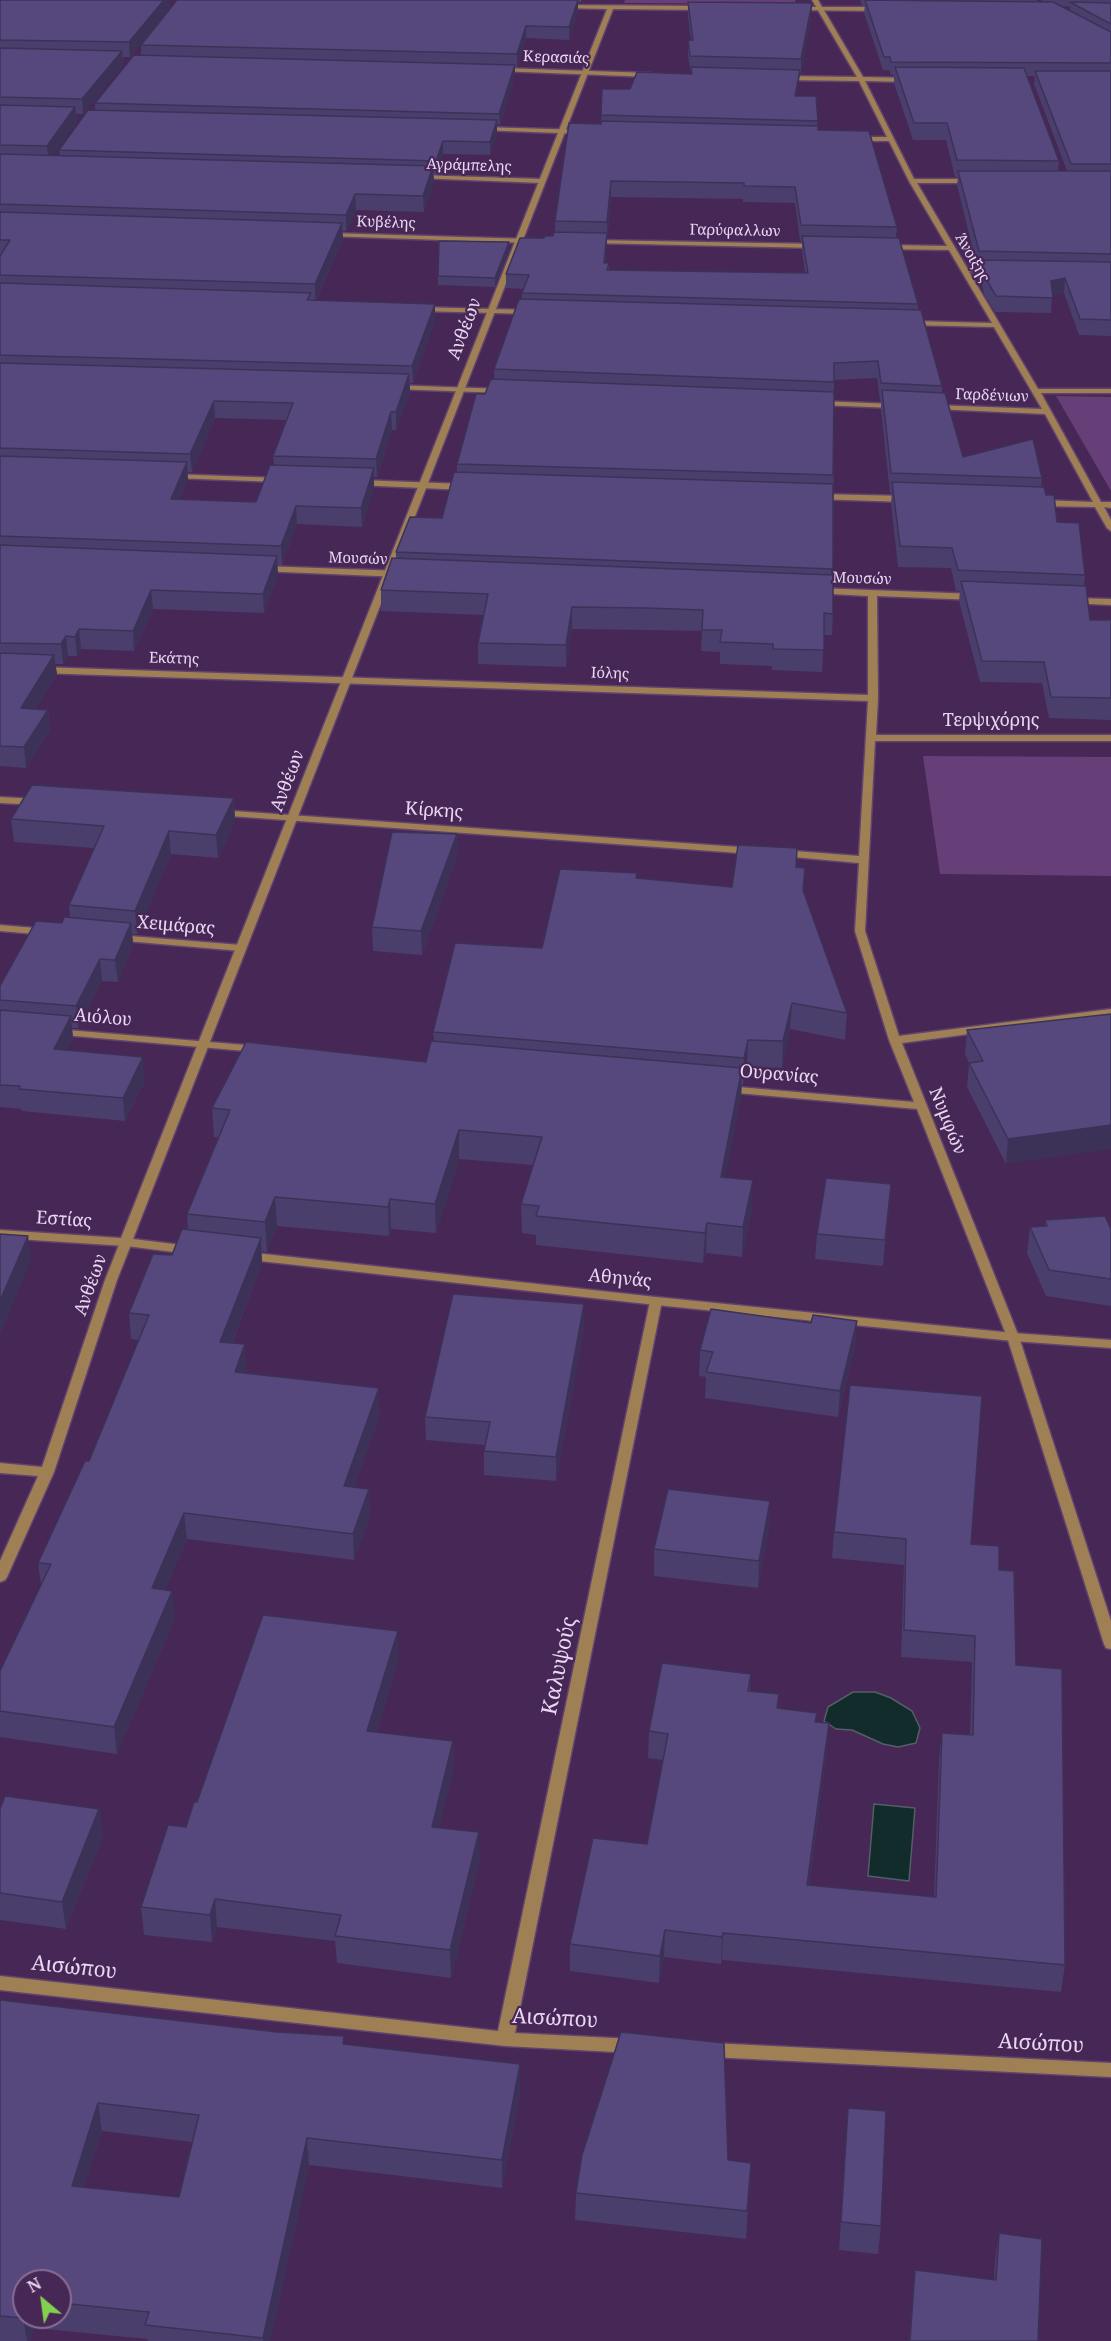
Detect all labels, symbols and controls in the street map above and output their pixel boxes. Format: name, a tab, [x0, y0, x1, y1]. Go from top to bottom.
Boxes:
street label: Κερασιάς	[523, 48, 589, 68]
street label: Αγράμπελης	[426, 156, 512, 176]
street label: Κυβέλης	[356, 213, 416, 233]
street label: Γαρύφαλλων	[689, 221, 781, 241]
street label: Άνοιξης	[951, 230, 993, 286]
street label: Ανθέων	[443, 295, 487, 363]
street label: Γαρδένιων	[955, 386, 1029, 406]
street label: Μουσών	[328, 549, 388, 569]
street label: Μουσών	[832, 569, 892, 589]
street label: Εκάτης	[149, 649, 199, 669]
street label: Ιόλης	[591, 664, 629, 684]
street label: Τερψιχόρης	[943, 710, 1039, 732]
street label: Ανθέων	[266, 747, 310, 815]
street label: Κίρκης	[404, 798, 464, 824]
street label: Χειμάρας	[136, 912, 216, 940]
street label: Αιόλου	[73, 1005, 133, 1031]
street label: Ουρανίας	[739, 1061, 819, 1089]
street label: Νυμφών	[924, 1084, 970, 1158]
street label: Εστίας	[35, 1207, 93, 1233]
street label: Ανθέων	[70, 1251, 112, 1319]
street label: Αθηνάς	[587, 1265, 653, 1293]
street label: Καλυψούς	[537, 1615, 583, 1717]
street label: Αισώπου	[30, 1951, 118, 1985]
street label: Αισώπου	[511, 2004, 599, 2034]
street label: Αισώπου	[997, 2029, 1085, 2059]
north arrow	[12, 2269, 72, 2329]
text: N	[23, 2272, 45, 2298]

